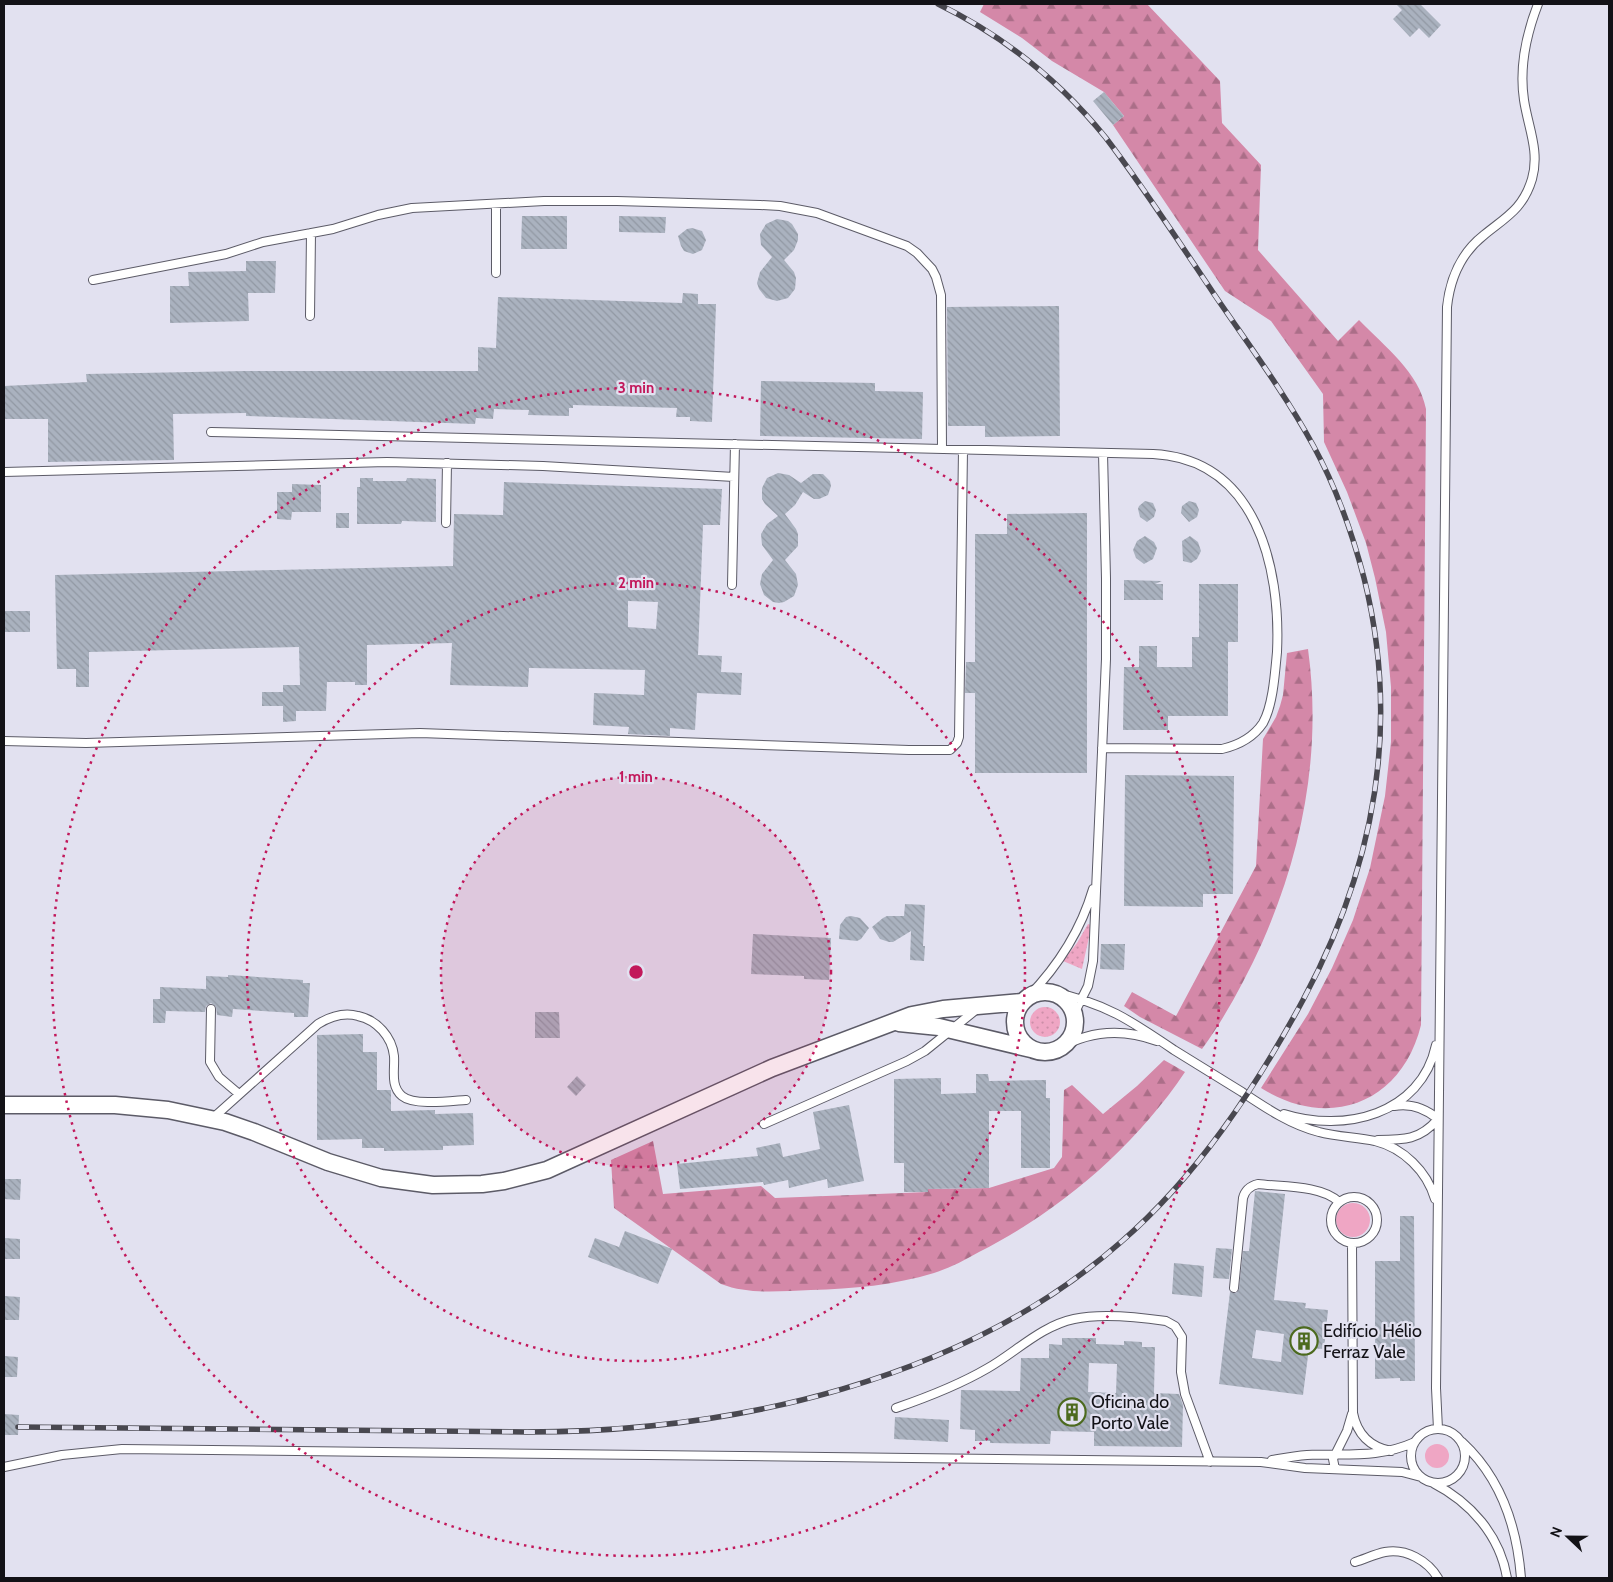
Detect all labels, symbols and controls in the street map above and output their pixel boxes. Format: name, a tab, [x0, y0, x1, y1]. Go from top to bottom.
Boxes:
text: 3 min	[618, 379, 654, 397]
text: 2 min	[618, 574, 654, 592]
text: 1 min	[619, 768, 653, 786]
centre of rings	[627, 963, 645, 981]
place label: Edifício Hélio Ferraz Vale	[1323, 1320, 1422, 1363]
building icon: Edifício Hélio Ferraz Vale	[1289, 1326, 1319, 1356]
place label: Oficina do Porto Vale	[1091, 1391, 1169, 1434]
building icon: Oficina do Porto Vale	[1057, 1397, 1087, 1427]
north arrow	[1543, 1512, 1593, 1562]
text: N	[1546, 1524, 1566, 1540]

